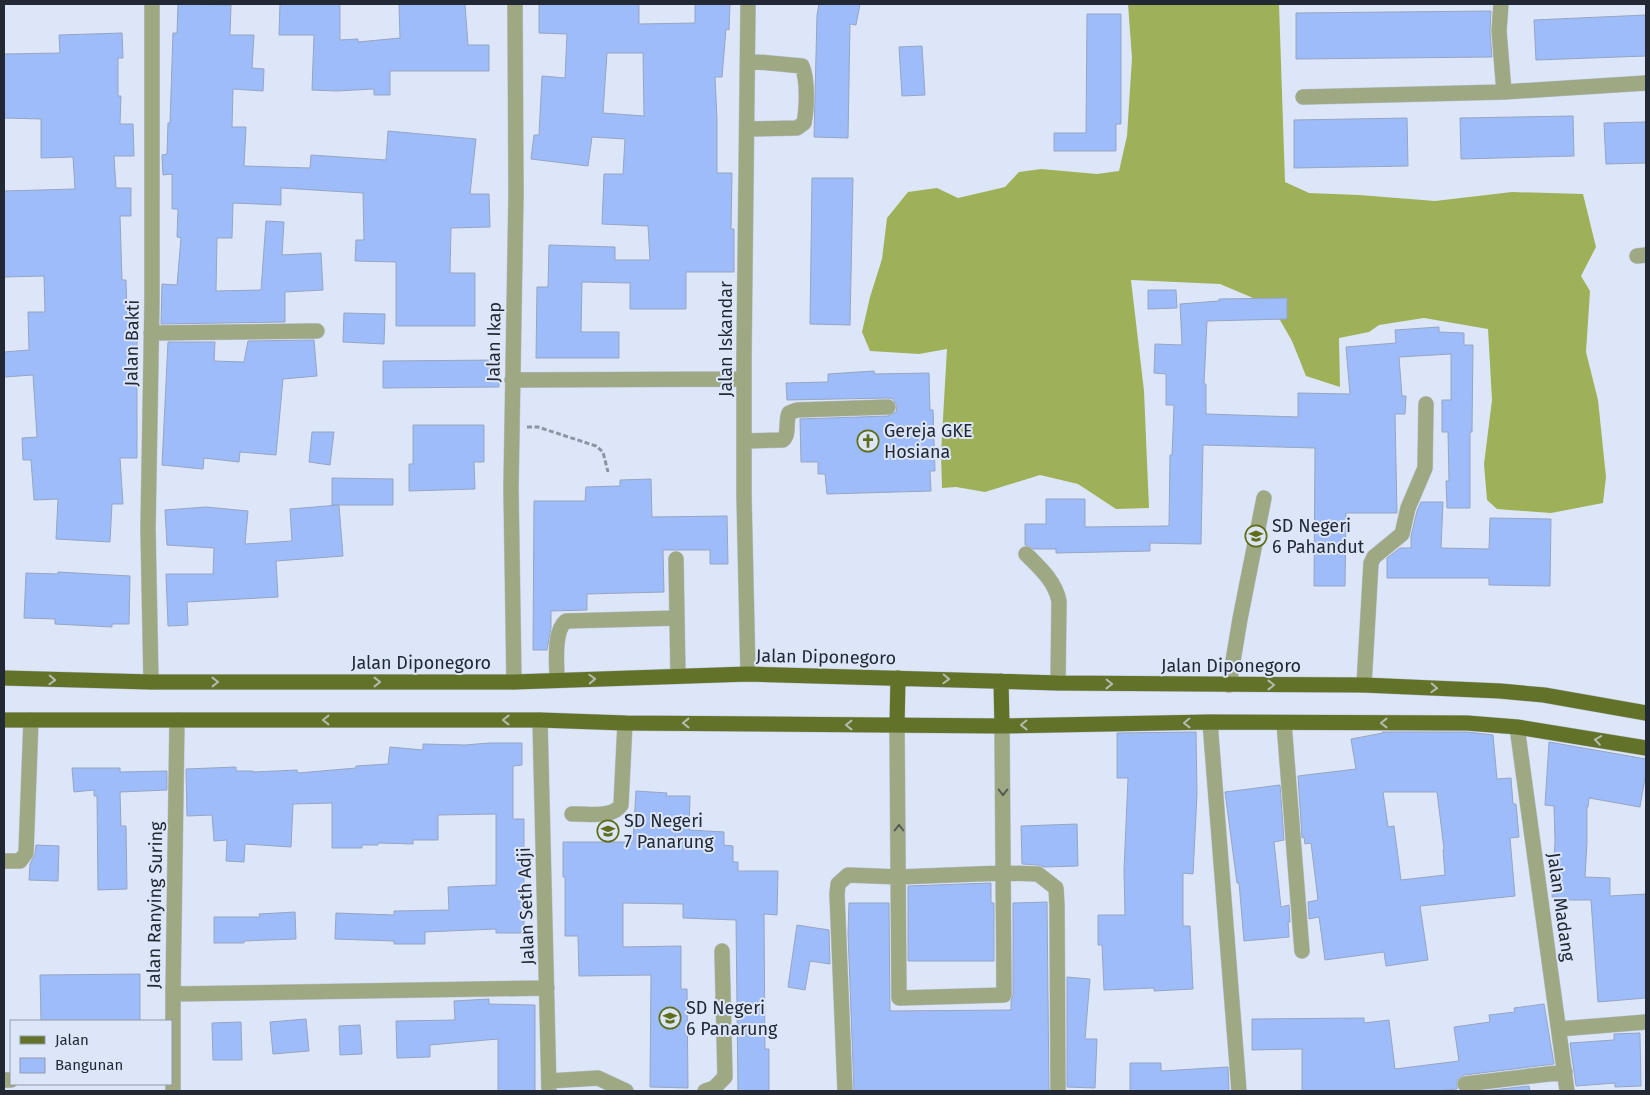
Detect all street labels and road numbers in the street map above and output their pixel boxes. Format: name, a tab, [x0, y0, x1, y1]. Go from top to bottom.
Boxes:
street label: Jalan Iskandar	[715, 281, 737, 397]
street label: Jalan Bakti	[120, 299, 144, 387]
street label: Jalan Ikap	[482, 302, 506, 382]
street label: Jalan Diponegoro	[756, 645, 896, 669]
street label: Jalan Diponegoro	[351, 652, 491, 674]
street label: Jalan Diponegoro	[1161, 655, 1301, 677]
street label: Jalan Ranying Suring	[143, 821, 167, 989]
street label: Jalan Seth Adji	[513, 847, 539, 965]
street label: Jalan Madang	[1542, 851, 1580, 963]

